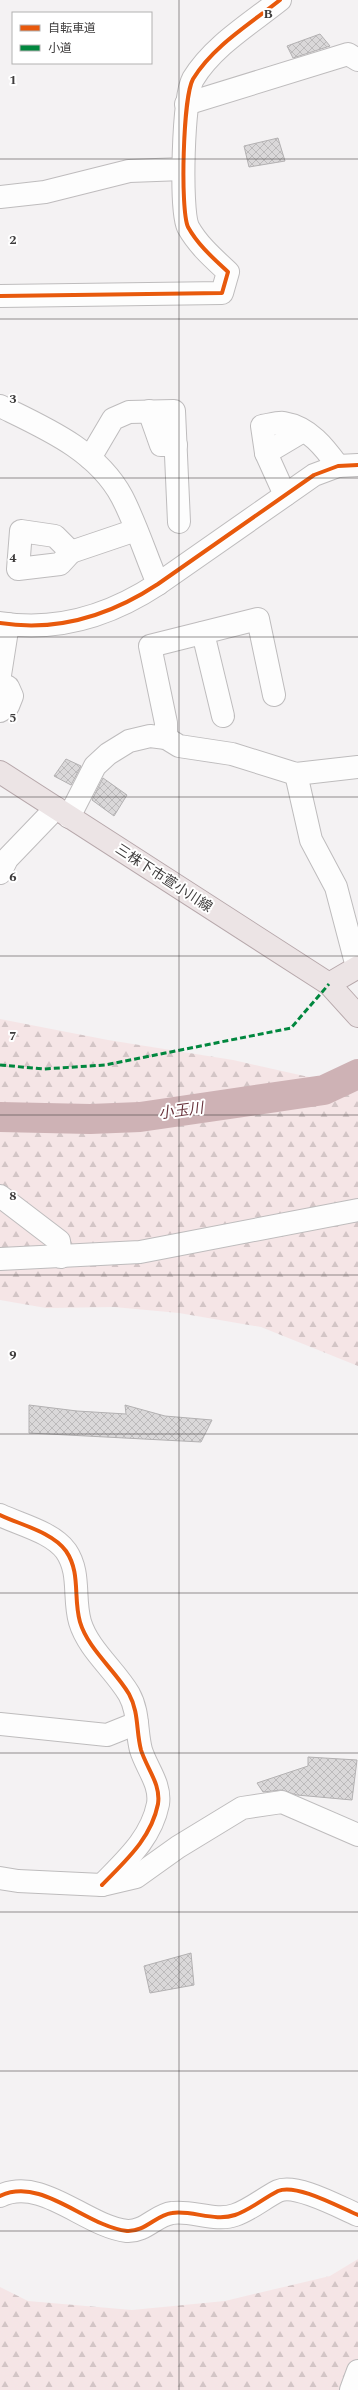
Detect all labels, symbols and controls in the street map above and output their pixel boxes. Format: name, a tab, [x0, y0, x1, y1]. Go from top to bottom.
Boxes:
text: B	[263, 4, 273, 24]
legend	[12, 12, 152, 64]
text: 自転車道	[48, 19, 96, 38]
text: 小道	[48, 39, 72, 58]
text: 1	[9, 70, 17, 90]
text: 2	[9, 230, 17, 250]
text: 3	[9, 389, 17, 409]
text: 4	[9, 548, 17, 568]
text: 5	[9, 708, 17, 728]
street label: 三株下市萱小川線	[111, 839, 217, 917]
text: 6	[9, 867, 17, 887]
text: 7	[9, 1026, 17, 1046]
water label: 小玉川	[157, 1096, 207, 1126]
text: 8	[9, 1186, 17, 1206]
text: 9	[9, 1345, 17, 1365]

